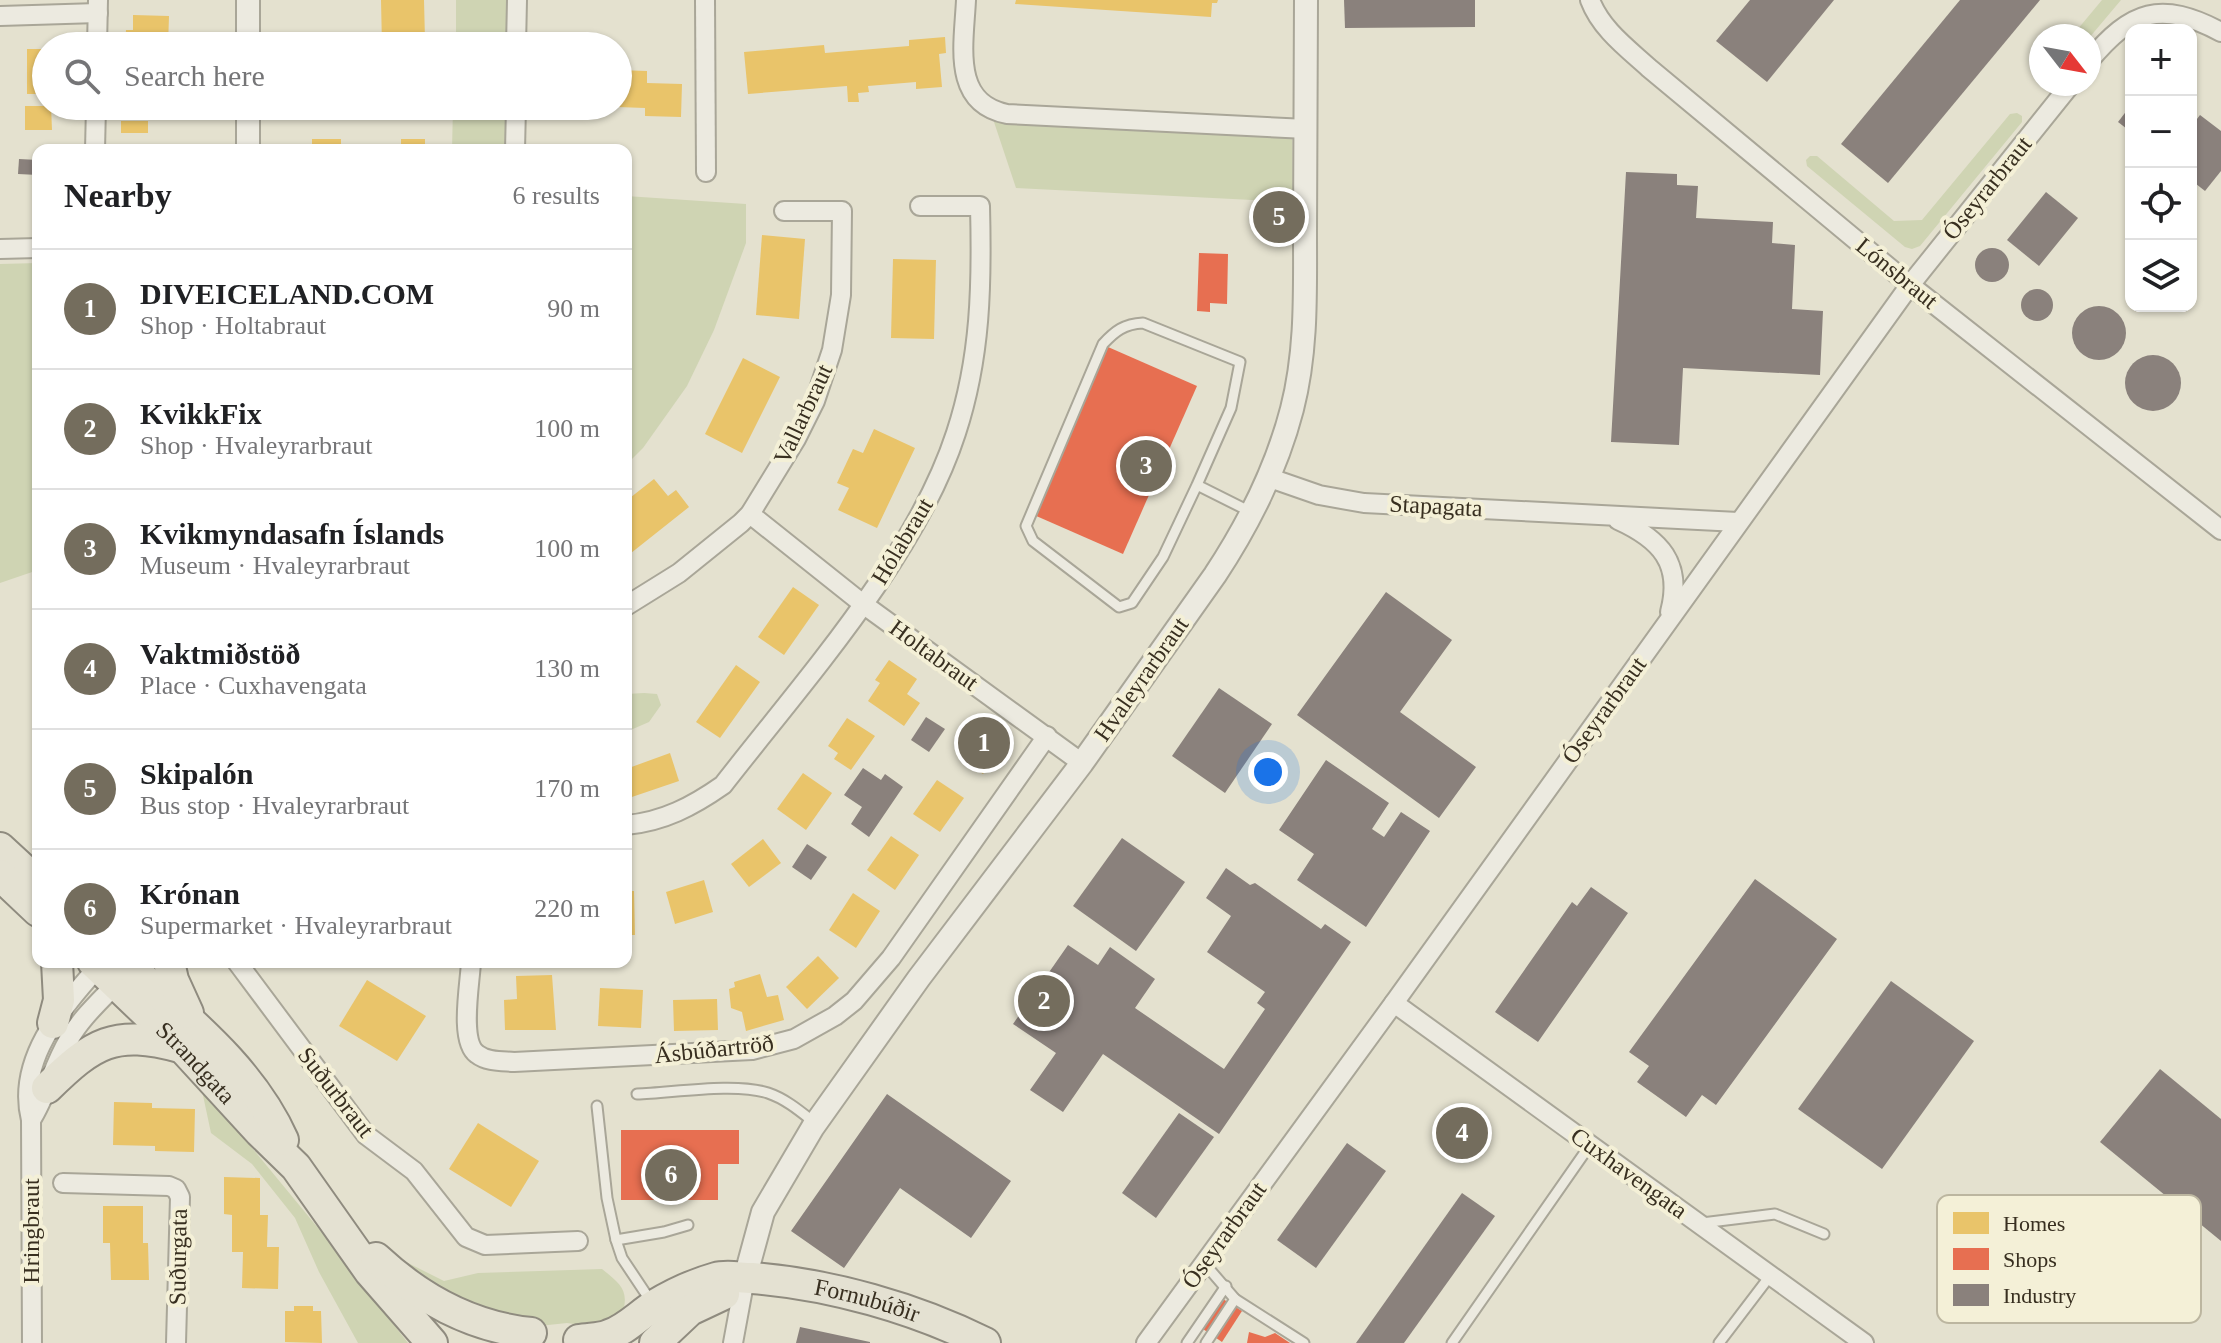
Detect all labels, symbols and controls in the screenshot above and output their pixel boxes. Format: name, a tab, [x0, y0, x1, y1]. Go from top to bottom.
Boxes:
north arrow	[2029, 24, 2101, 96]
map controls	[2125, 24, 2197, 312]
button: +	[2125, 24, 2197, 96]
search box	[32, 32, 632, 120]
icon: search	[60, 54, 104, 98]
text: Search here	[124, 59, 265, 92]
button: −	[2125, 96, 2197, 168]
street label: Óseyrarbraut	[1937, 131, 2037, 245]
button: locate	[2125, 168, 2197, 240]
text: Nearby	[64, 177, 172, 214]
text: 6 results	[513, 181, 600, 210]
pin: 5	[1253, 187, 1305, 247]
street label: Lónsbraut	[1851, 232, 1943, 314]
button: layers	[2125, 240, 2197, 312]
text: DIVEICELAND.COM	[140, 277, 434, 310]
text: 1	[84, 294, 97, 323]
text: 90 m	[547, 294, 600, 323]
text: Shop · Holtabraut	[140, 311, 326, 340]
street label: Vallarbraut	[769, 360, 837, 468]
text: KvikkFix	[140, 397, 262, 430]
text: 2	[84, 414, 97, 443]
text: 100 m	[534, 414, 600, 443]
text: Shop · Hvaleyrarbraut	[140, 431, 372, 460]
pin: 3	[1120, 436, 1172, 496]
street label: Stapagata	[1389, 491, 1484, 521]
street label: Hólabraut	[866, 493, 938, 589]
text: Kvikmyndasafn Íslands	[140, 517, 444, 550]
text: 3	[84, 534, 97, 563]
text: 100 m	[534, 534, 600, 563]
text: Museum · Hvaleyrarbraut	[140, 551, 410, 580]
street label: Hvaleyrarbraut	[1089, 612, 1193, 746]
street label: Holtabraut	[885, 614, 983, 696]
text: Vaktmiðstöð	[140, 637, 301, 670]
street label: Óseyrarbraut	[1557, 651, 1652, 768]
text: 4	[84, 654, 97, 683]
text: 130 m	[534, 654, 600, 683]
text: Place · Cuxhavengata	[140, 671, 367, 700]
pin: 1	[958, 713, 1010, 773]
your location	[1248, 752, 1288, 792]
text: Skipalón	[140, 757, 253, 790]
text: 5	[84, 774, 97, 803]
text: 170 m	[534, 774, 600, 803]
text: Bus stop · Hvaleyrarbraut	[140, 791, 409, 820]
text: Krónan	[140, 877, 240, 910]
text: 6	[84, 894, 97, 923]
text: 220 m	[534, 894, 600, 923]
text: Supermarket · Hvaleyrarbraut	[140, 911, 452, 940]
pin: 2	[1018, 971, 1070, 1031]
street label: Strandgata	[151, 1017, 241, 1109]
street label: Ásbúðartröð	[653, 1030, 775, 1068]
street label: Suðurbraut	[293, 1042, 379, 1142]
pin: 4	[1436, 1103, 1488, 1163]
street label: Cuxhavengata	[1566, 1122, 1692, 1224]
pin: 6	[645, 1145, 697, 1205]
street label: Óseyrarbraut	[1177, 1176, 1272, 1293]
street label: Hringbraut	[18, 1178, 44, 1284]
legend	[1937, 1195, 2201, 1323]
street label: Suðurgata	[164, 1208, 192, 1306]
text: Homes	[2003, 1211, 2065, 1236]
text: Shops	[2003, 1247, 2057, 1272]
street label: Fornubúðir	[812, 1274, 923, 1327]
text: Industry	[2003, 1283, 2076, 1308]

